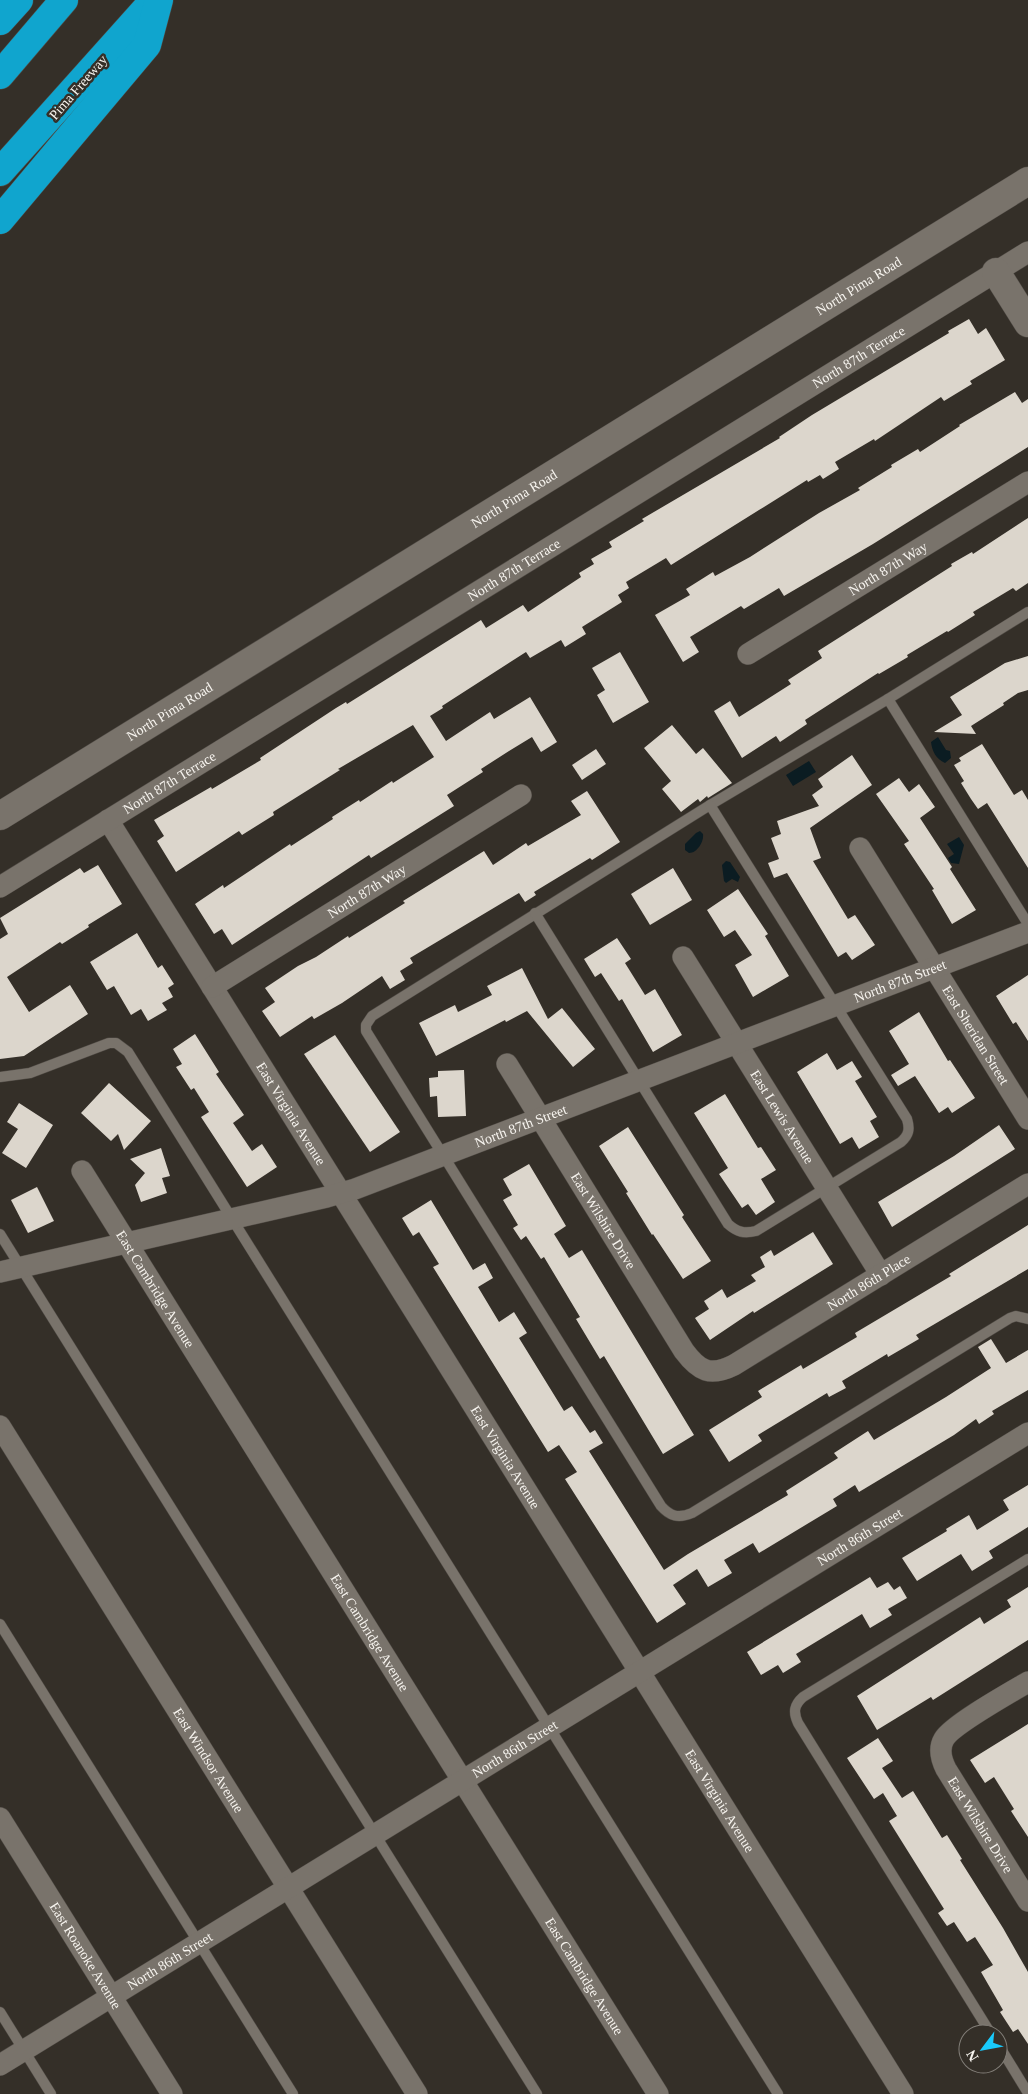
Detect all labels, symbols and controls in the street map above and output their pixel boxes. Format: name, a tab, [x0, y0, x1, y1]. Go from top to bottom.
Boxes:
street label: Pima Freeway	[46, 52, 110, 123]
street label: North Pima Road	[813, 254, 904, 318]
street label: North 87th Terrace	[810, 323, 908, 391]
street label: North Pima Road	[468, 467, 560, 531]
street label: North 87th Terrace	[465, 536, 563, 604]
street label: North 87th Way	[846, 539, 930, 598]
street label: North Pima Road	[124, 680, 215, 744]
street label: North 87th Terrace	[120, 749, 219, 817]
street label: North 87th Way	[325, 861, 409, 921]
street label: North 87th Street	[852, 957, 948, 1006]
street label: East Sheridan Street	[939, 983, 1012, 1088]
street label: East Virginia Avenue	[253, 1060, 328, 1168]
street label: East Lewis Avenue	[747, 1067, 817, 1166]
street label: North 87th Street	[473, 1102, 569, 1151]
street label: East Wilshire Drive	[568, 1170, 639, 1272]
street label: East Cambridge Avenue	[113, 1228, 197, 1350]
street label: North 86th Place	[825, 1251, 913, 1314]
street label: East Virginia Avenue	[468, 1403, 543, 1512]
street label: North 86th Street	[814, 1505, 905, 1569]
street label: East Cambridge Avenue	[327, 1571, 412, 1694]
street label: East Windsor Avenue	[170, 1705, 246, 1815]
street label: North 86th Street	[469, 1717, 560, 1781]
street label: East Virginia Avenue	[682, 1747, 757, 1855]
street label: East Wilshire Drive	[945, 1774, 1016, 1876]
street label: East Roanoke Avenue	[46, 1900, 124, 2012]
street label: East Cambridge Avenue	[542, 1915, 626, 2038]
street label: North 86th Street	[124, 1929, 215, 1993]
north arrow	[958, 2024, 1008, 2074]
text: N	[963, 2047, 981, 2064]

